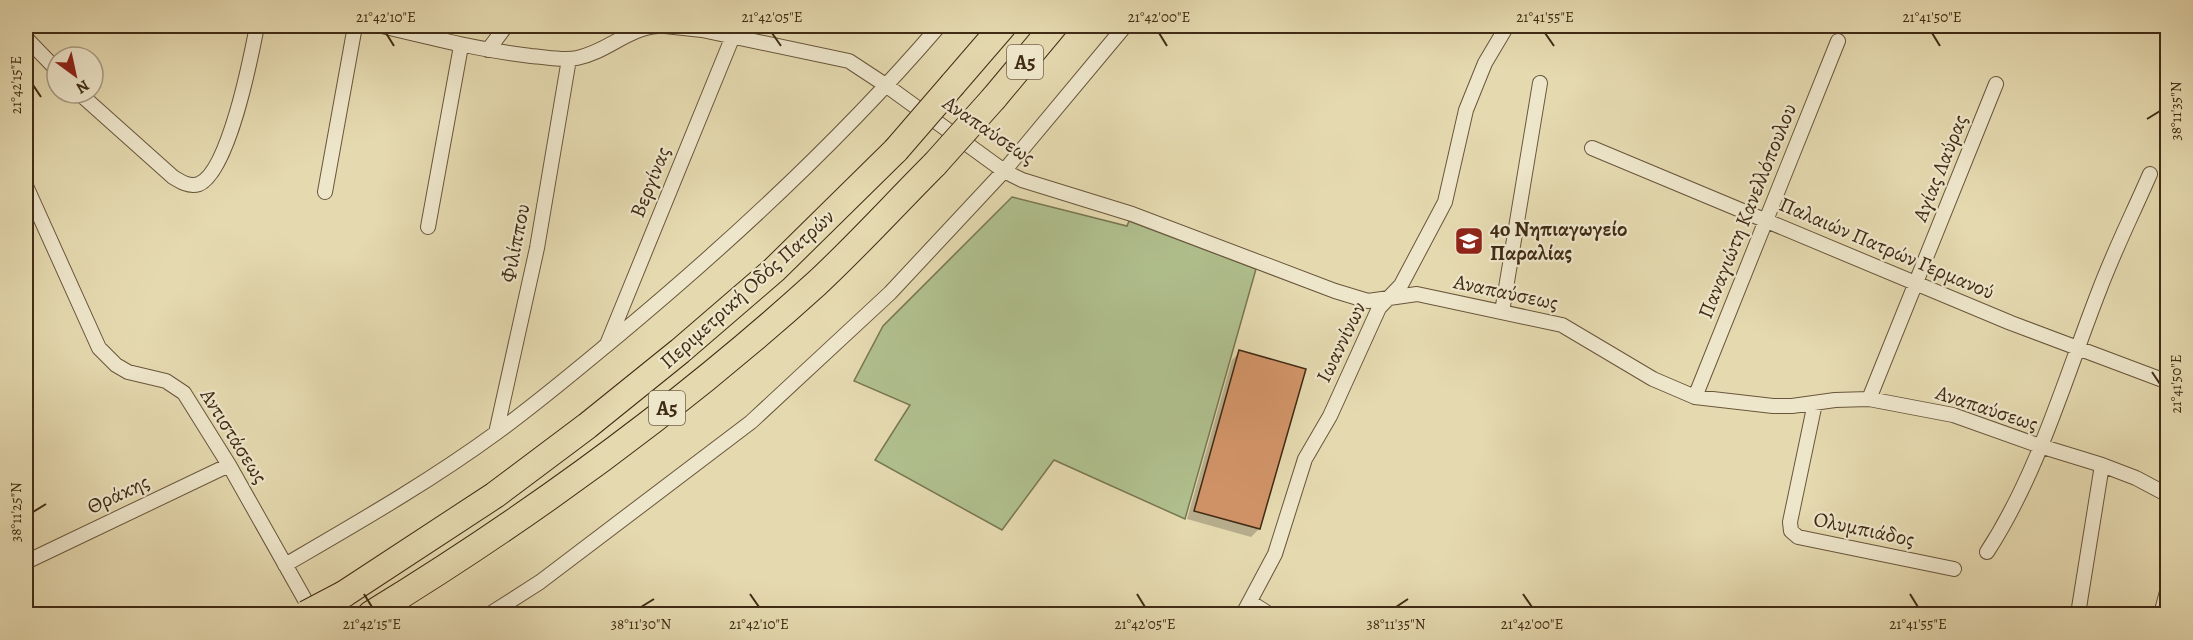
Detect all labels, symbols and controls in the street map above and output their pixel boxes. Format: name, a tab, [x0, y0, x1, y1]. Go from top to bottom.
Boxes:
text: 21°42'10"E	[356, 7, 416, 27]
text: 21°42'05"E	[741, 7, 803, 27]
text: 21°42'00"E	[1128, 7, 1190, 27]
text: 21°41'55"E	[1516, 7, 1574, 27]
text: 21°41'50"E	[1902, 7, 1962, 27]
north arrow	[45, 45, 105, 105]
road number: Α5	[1007, 45, 1043, 79]
text: 21°42'15"E	[6, 56, 26, 114]
text: N	[71, 74, 94, 99]
text: 38°11'35"N	[2166, 81, 2186, 140]
street label: Αναπαύσεως	[936, 88, 1041, 171]
street label: Παναγιώτη Κανελλόπουλου	[1691, 99, 1803, 323]
street label: Αγίας Λαύρας	[1905, 110, 1974, 227]
street label: Βεργίνας	[623, 142, 677, 222]
street label: Παλαιών Πατρών Γερμανού	[1775, 190, 1999, 306]
street label: Φιλίππου	[494, 201, 536, 285]
street label: Περιμετρική Οδός Πατρών	[654, 203, 841, 375]
place label: 4o Νηπιαγωγείο Παραλίας	[1490, 215, 1627, 267]
school or university icon: 4o Νηπιαγωγείο Παραλίας	[1453, 225, 1485, 257]
street label: Αναπαύσεως	[1450, 267, 1561, 317]
street label: Ιωαννίνων	[1309, 297, 1373, 387]
text: 21°41'50"E	[2166, 354, 2186, 414]
street label: Αναπαύσεως	[1931, 378, 2042, 438]
street label: Αντιστάσεως	[193, 382, 274, 489]
road number: Α5	[649, 391, 685, 425]
street label: Θράκης	[82, 467, 154, 521]
text: 38°11'25"N	[6, 482, 26, 542]
street label: Ολυμπιάδος	[1811, 505, 1917, 553]
text: 21°42'15"E	[343, 614, 401, 634]
text: 38°11'30"N	[611, 614, 671, 634]
text: 21°42'10"E	[729, 614, 789, 634]
text: 21°42'05"E	[1114, 614, 1176, 634]
text: 38°11'35"N	[1367, 614, 1426, 634]
text: 21°42'00"E	[1501, 614, 1563, 634]
text: 21°41'55"E	[1889, 614, 1947, 634]

